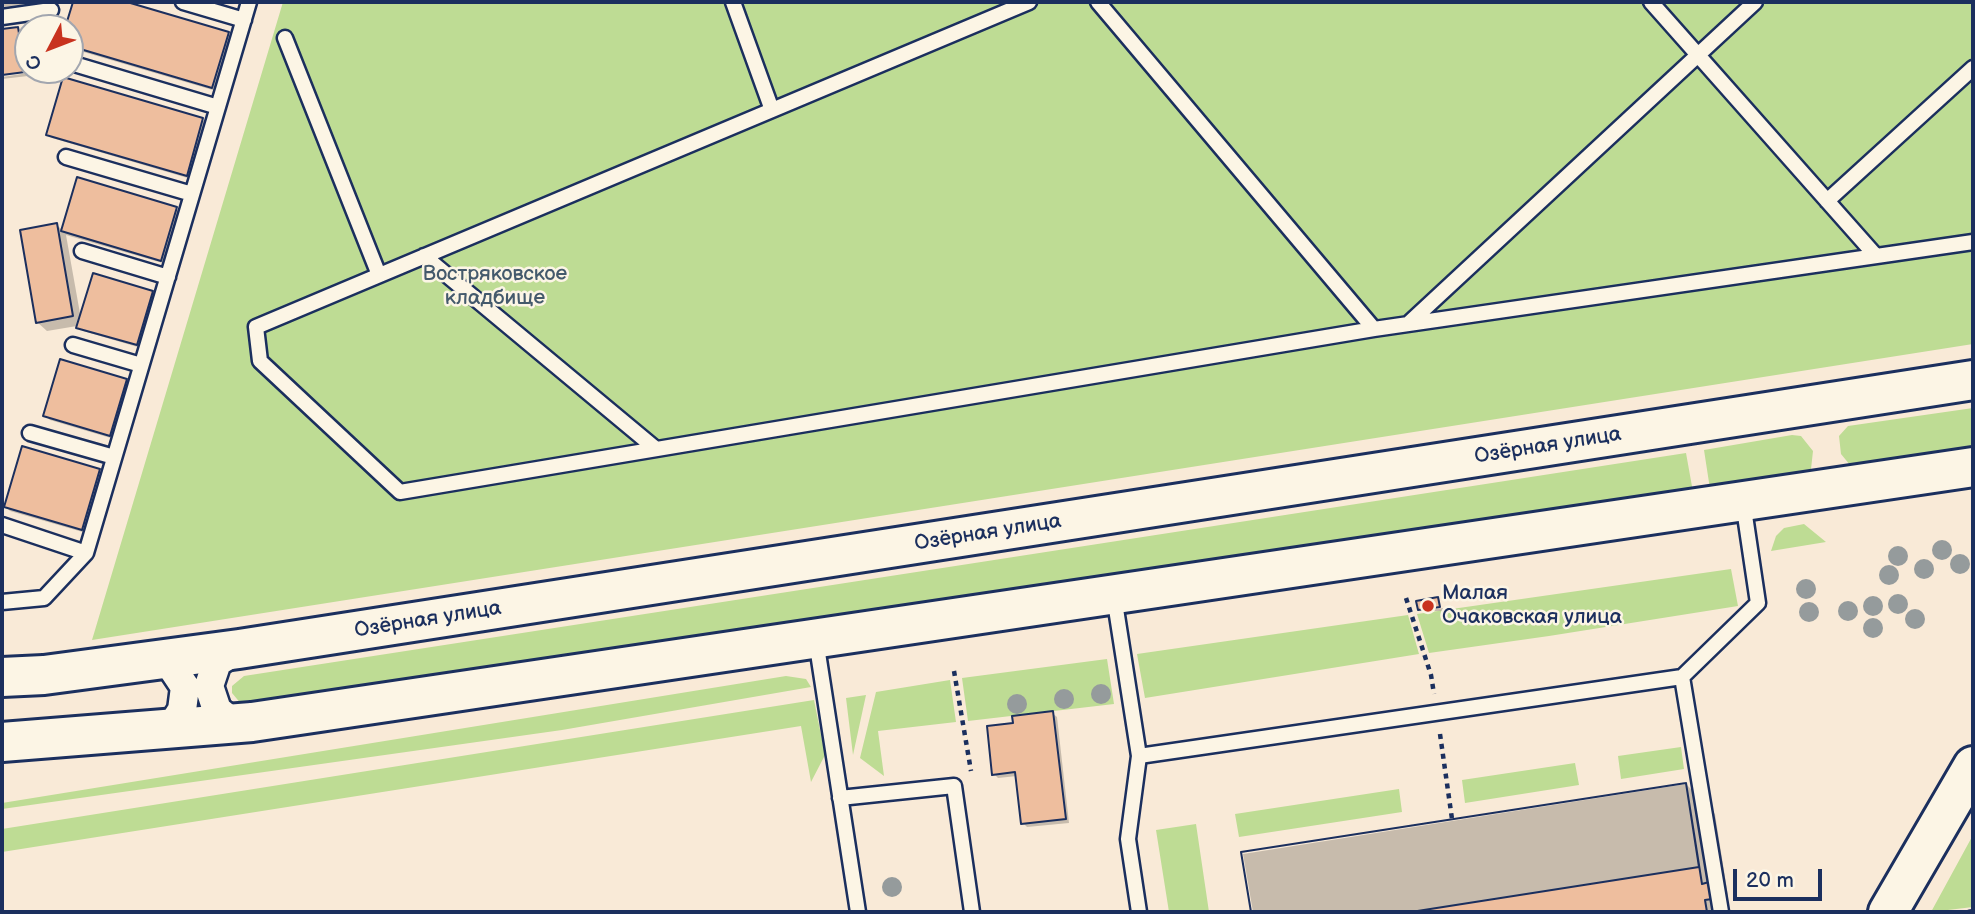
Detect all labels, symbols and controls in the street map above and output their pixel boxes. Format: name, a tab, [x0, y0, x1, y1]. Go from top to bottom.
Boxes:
north arrow	[14, 14, 84, 84]
text: С	[22, 49, 47, 75]
park label: Востряковское кладбище	[423, 262, 567, 312]
street label: Озёрная улица	[1473, 422, 1623, 470]
street label: Озёрная улица	[913, 509, 1063, 557]
place label: Малая Очаковская улица	[1442, 581, 1622, 631]
street label: Озёрная улица	[353, 596, 503, 644]
marker: Малая Очаковская улица	[1420, 598, 1436, 614]
scale bar	[1737, 855, 1826, 899]
text: 20 m	[1746, 868, 1794, 893]

